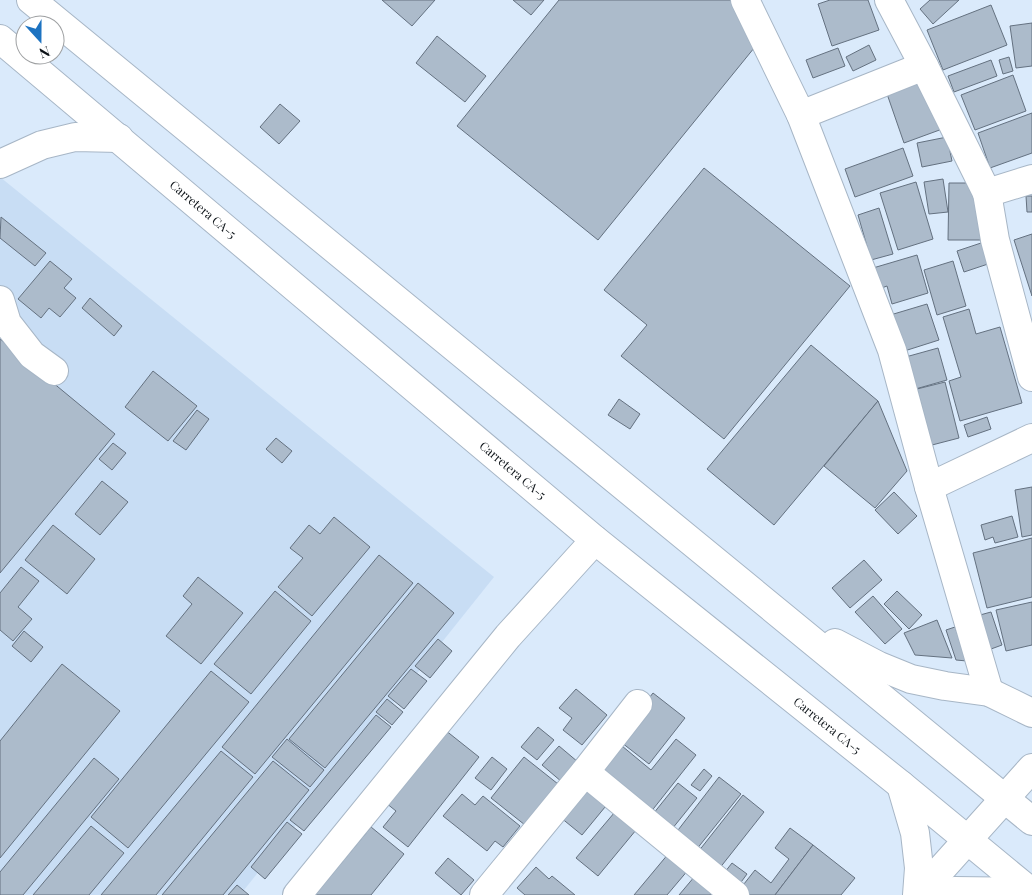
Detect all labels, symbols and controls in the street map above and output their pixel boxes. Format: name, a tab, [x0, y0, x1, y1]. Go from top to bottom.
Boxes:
north arrow	[15, 15, 65, 65]
text: N	[37, 42, 53, 63]
street label: Carretera CA-5	[167, 176, 240, 241]
street label: Carretera CA-5	[477, 437, 550, 502]
street label: Carretera CA-5	[791, 693, 865, 757]

